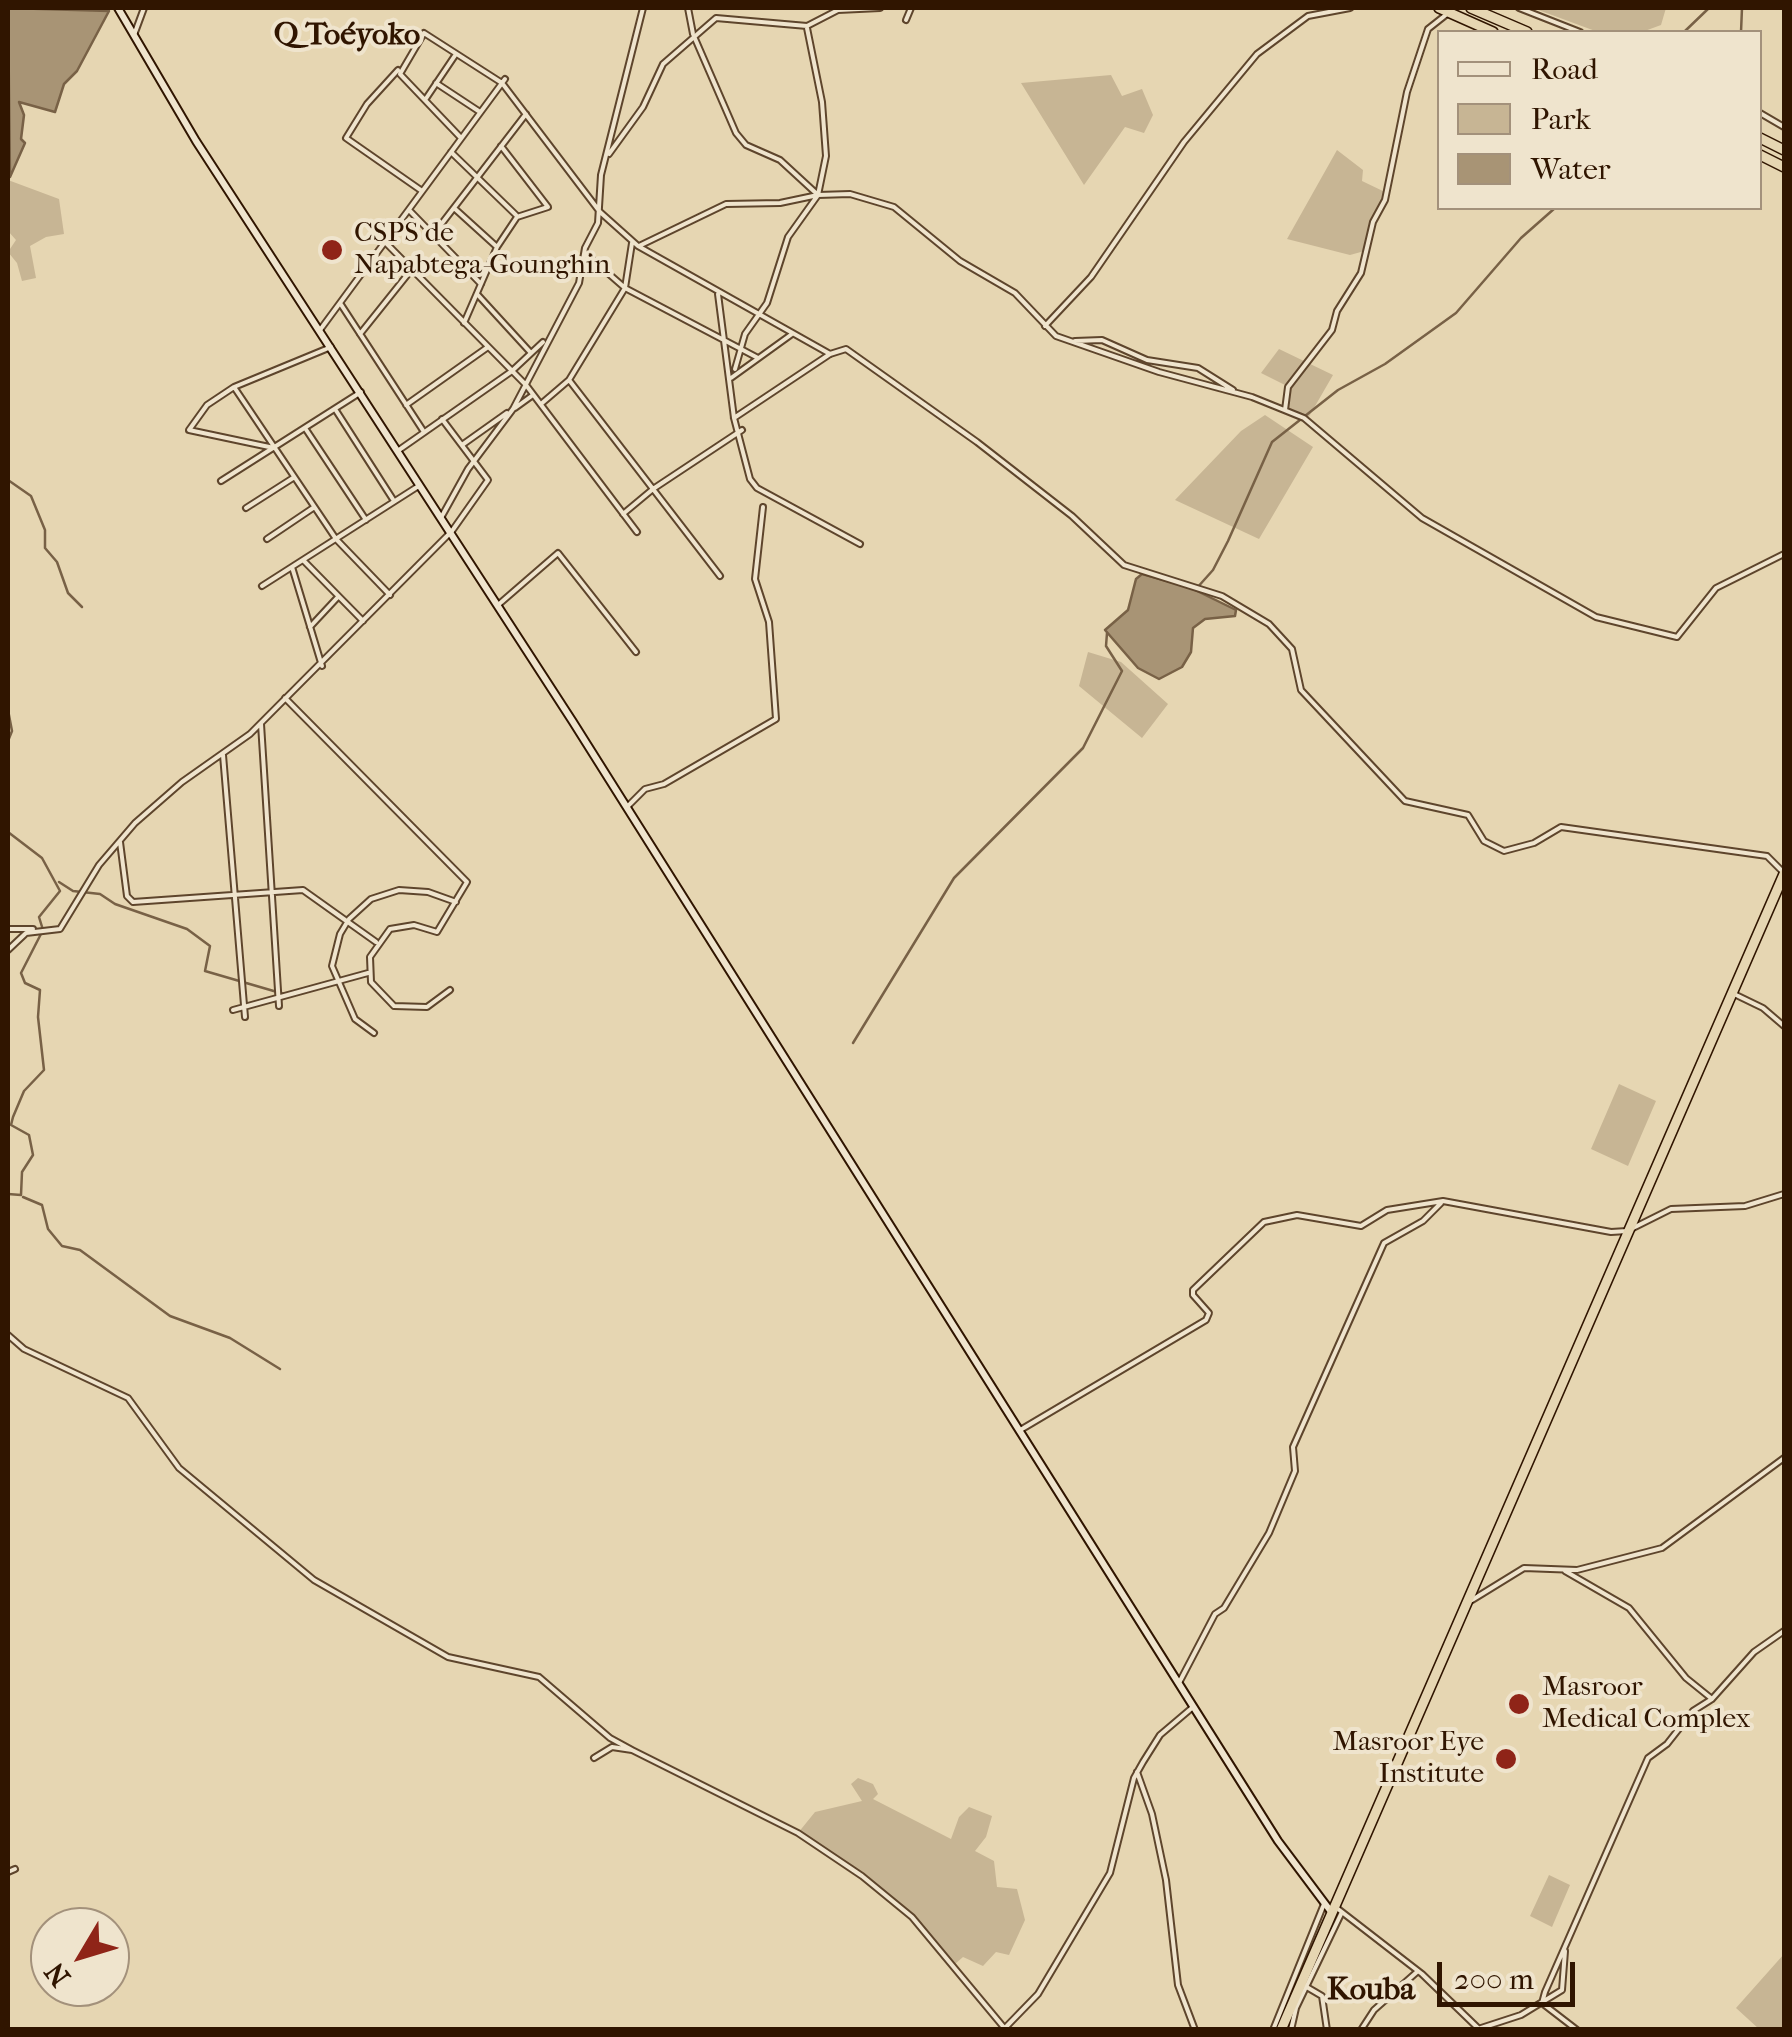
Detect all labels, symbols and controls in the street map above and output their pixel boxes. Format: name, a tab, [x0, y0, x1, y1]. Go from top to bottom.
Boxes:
district label: Q Toéyoko	[274, 17, 420, 55]
legend	[1437, 30, 1762, 210]
text: Road	[1531, 52, 1598, 87]
text: Park	[1531, 102, 1591, 137]
text: Water	[1531, 152, 1611, 187]
place label: CSPS de Napabtega-Gounghin	[354, 217, 610, 283]
marker: CSPS de Napabtega-Gounghin	[319, 237, 345, 263]
place label: Masroor Medical Complex	[1542, 1671, 1750, 1737]
marker: Masroor Medical Complex	[1506, 1691, 1532, 1717]
place label: Masroor Eye Institute	[1333, 1726, 1484, 1792]
marker: Masroor Eye Institute	[1493, 1746, 1519, 1772]
north arrow	[30, 1907, 130, 2007]
scale bar	[1442, 1942, 1580, 2004]
text: N	[38, 1956, 77, 1993]
text: 200 m	[1454, 1962, 1534, 1997]
district label: Kouba	[1327, 1972, 1415, 2010]

